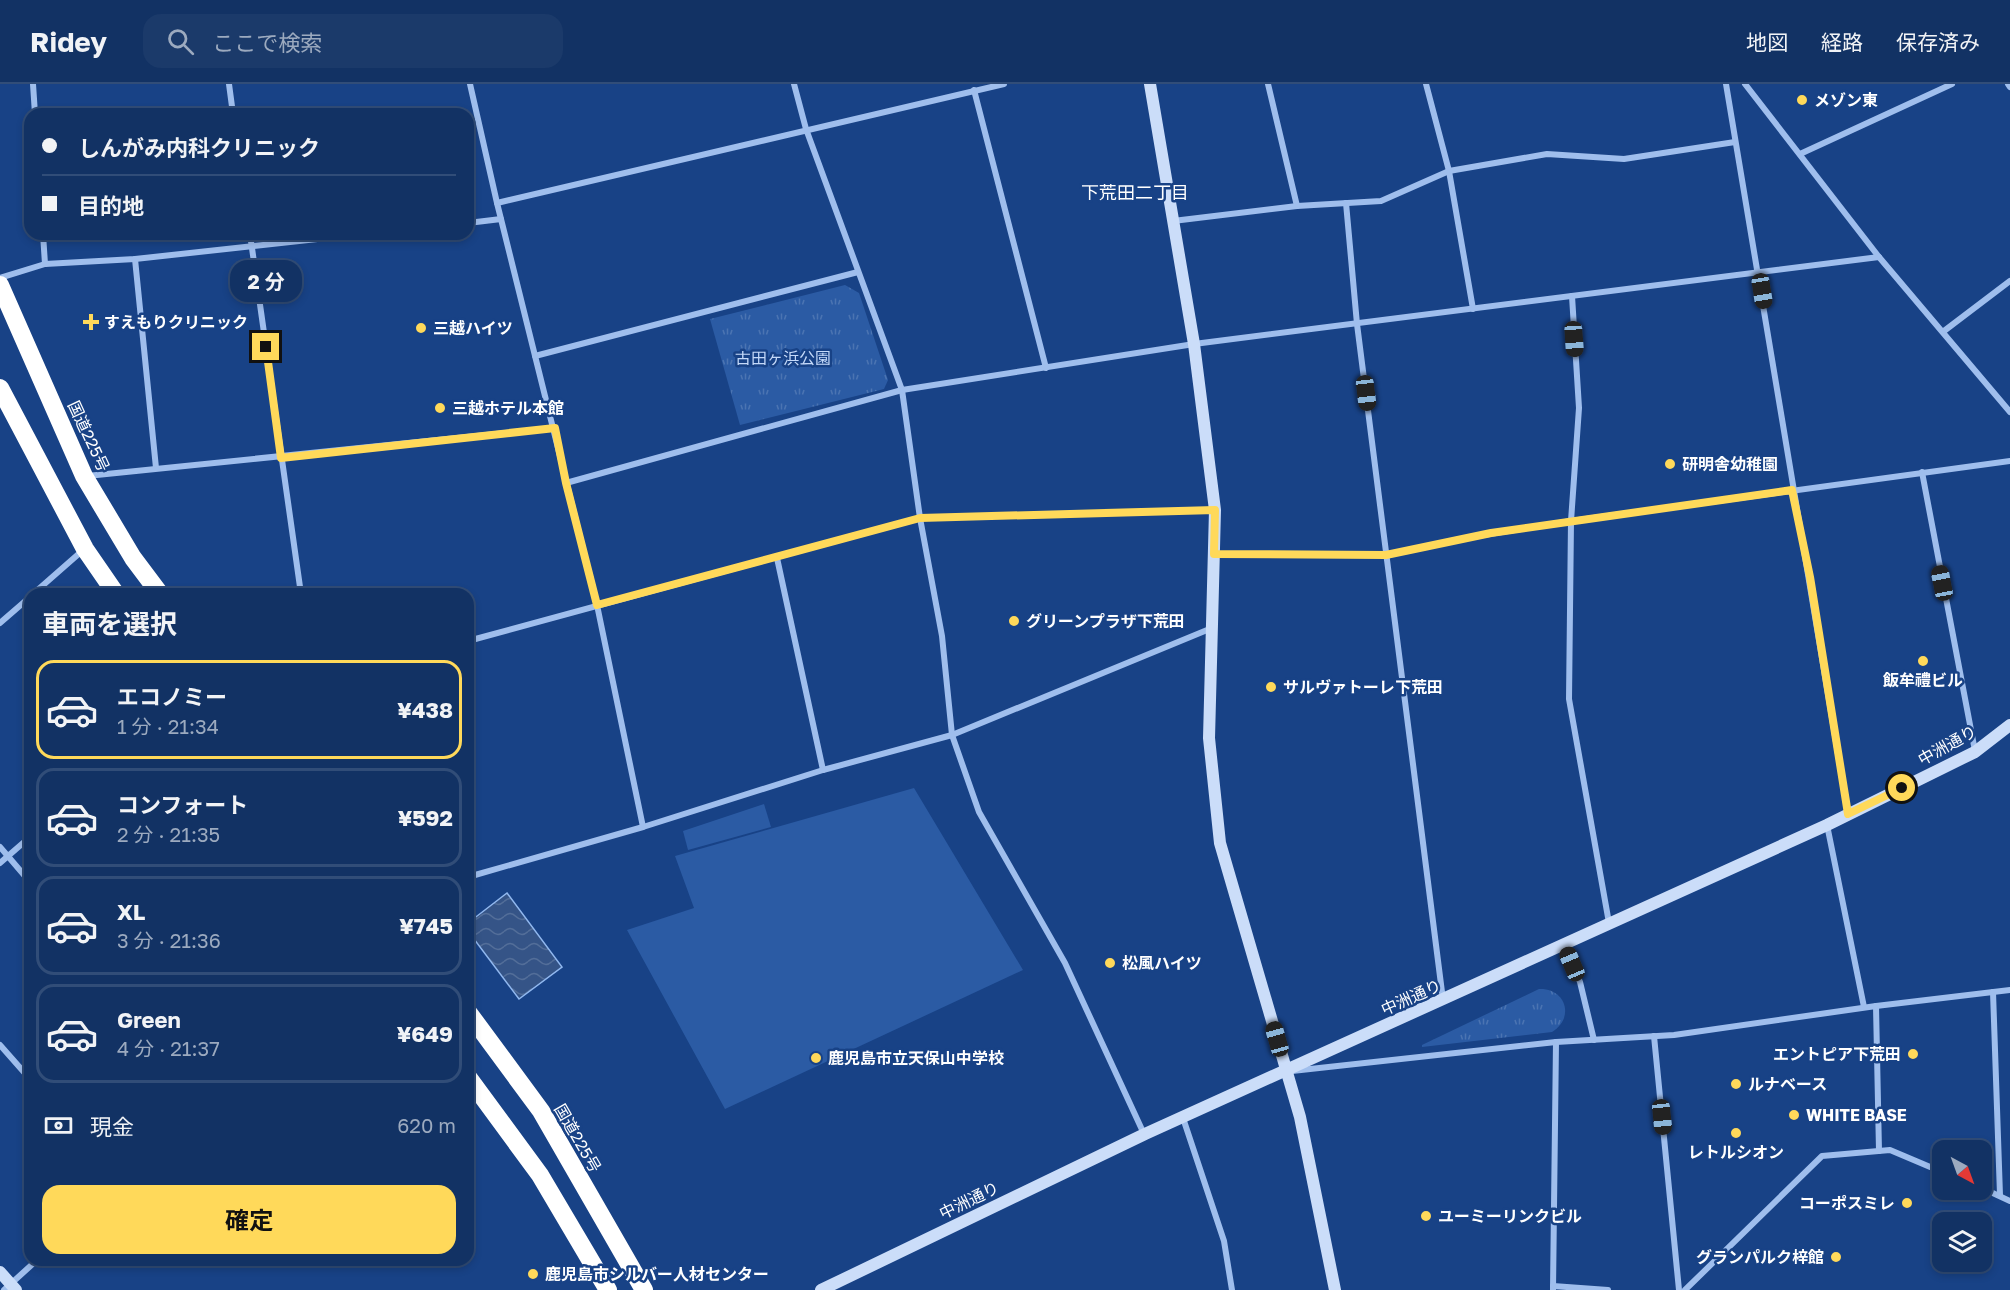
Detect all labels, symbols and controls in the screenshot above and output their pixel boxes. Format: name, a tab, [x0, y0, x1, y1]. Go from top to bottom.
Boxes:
search box	[143, 14, 563, 68]
text: Ridey	[30, 25, 107, 58]
icon: search	[164, 25, 197, 58]
text: ここで検索	[212, 29, 322, 56]
text: 地図	[1746, 29, 1788, 55]
text: 経路	[1821, 29, 1863, 55]
text: 保存済み	[1896, 29, 1980, 55]
place label: メゾン東	[1814, 90, 1878, 110]
marker: メゾン東	[1795, 93, 1809, 107]
text: しんがみ内科クリニック	[78, 134, 320, 161]
district label: 下荒田二丁目	[1081, 181, 1189, 203]
text: 目的地	[78, 192, 144, 219]
callout: 2 分	[230, 260, 302, 302]
text: 2 分	[247, 269, 285, 293]
car	[1750, 272, 1774, 310]
place label: すえもりクリニック	[104, 312, 248, 332]
marker: すえもりクリニック	[82, 313, 100, 331]
place label: 三越ハイツ	[433, 318, 513, 338]
car	[1564, 320, 1584, 358]
marker: 三越ハイツ	[414, 321, 428, 335]
route end	[252, 333, 279, 360]
park label: 古田ヶ浜公園	[735, 348, 831, 368]
car	[1355, 374, 1377, 412]
street label: 国道225号	[64, 397, 114, 475]
place label: 三越ホテル本館	[452, 398, 564, 418]
marker: 三越ホテル本館	[433, 401, 447, 415]
place label: 研明舎幼稚園	[1682, 454, 1778, 474]
marker: 研明舎幼稚園	[1663, 457, 1677, 471]
car	[1930, 564, 1954, 602]
text: 車両を選択	[42, 608, 177, 640]
place label: グリーンプラザ下荒田	[1026, 611, 1185, 631]
marker: グリーンプラザ下荒田	[1007, 614, 1021, 628]
marker: 飯牟禮ビル	[1916, 654, 1930, 668]
place label: 飯牟禮ビル	[1882, 670, 1963, 690]
place label: サルヴァトーレ下荒田	[1283, 677, 1443, 697]
marker: サルヴァトーレ下荒田	[1264, 680, 1278, 694]
icon: car	[45, 683, 99, 737]
text: エコノミー	[117, 683, 227, 710]
text: ¥438	[397, 696, 453, 723]
text: 1 分 · 21:34	[117, 714, 219, 738]
street label: 中洲通り	[1914, 721, 1980, 769]
route start	[1888, 774, 1915, 801]
icon: car	[45, 791, 99, 845]
text: コンフォート	[117, 791, 248, 818]
text: ¥592	[398, 804, 453, 831]
text: 2 分 · 21:35	[117, 822, 220, 846]
text: XL	[117, 898, 145, 925]
icon: car	[45, 899, 99, 953]
text: ¥745	[399, 912, 453, 939]
text: 3 分 · 21:36	[117, 928, 221, 952]
car	[1557, 944, 1587, 984]
place label: 松風ハイツ	[1122, 953, 1202, 973]
marker: 松風ハイツ	[1103, 956, 1117, 970]
street label: 中洲通り	[1378, 975, 1444, 1019]
text: Green	[117, 1006, 181, 1033]
icon: car	[45, 1007, 99, 1061]
car	[1263, 1019, 1291, 1059]
text: ¥649	[397, 1020, 453, 1047]
text: 4 分 · 21:37	[117, 1036, 220, 1060]
place label: エントピア下荒田	[1773, 1044, 1901, 1064]
marker: エントピア下荒田	[1906, 1047, 1920, 1061]
place label: 鹿児島市立天保山中学校	[828, 1048, 1004, 1068]
marker: 鹿児島市立天保山中学校	[809, 1051, 823, 1065]
place label: ルナベース	[1748, 1074, 1827, 1094]
marker: ルナベース	[1729, 1077, 1743, 1091]
car	[1651, 1098, 1673, 1136]
street label: 国道225号	[550, 1100, 606, 1176]
place label: WHITE BASE	[1806, 1105, 1907, 1125]
marker: WHITE BASE	[1787, 1108, 1801, 1122]
icon: cash	[42, 1109, 75, 1142]
text: 現金	[90, 1113, 134, 1140]
text: 620 m	[397, 1113, 456, 1137]
marker: レトルシオン	[1729, 1126, 1743, 1140]
north arrow	[1932, 1140, 1992, 1200]
map controls	[1932, 1140, 1992, 1272]
place label: レトルシオン	[1688, 1142, 1784, 1162]
street label: 中洲通り	[936, 1177, 1002, 1223]
button: 確定	[42, 1185, 456, 1254]
place label: コーポスミレ	[1799, 1193, 1895, 1213]
marker: コーポスミレ	[1900, 1196, 1914, 1210]
place label: ユーミーリンクビル	[1438, 1206, 1582, 1226]
marker: ユーミーリンクビル	[1419, 1209, 1433, 1223]
button: layers	[1932, 1212, 1992, 1272]
place label: グランパルク梓館	[1696, 1247, 1824, 1267]
marker: グランパルク梓館	[1829, 1250, 1843, 1264]
place label: 鹿児島市シルバー人材センター	[545, 1264, 769, 1284]
marker: 鹿児島市シルバー人材センター	[526, 1267, 540, 1281]

